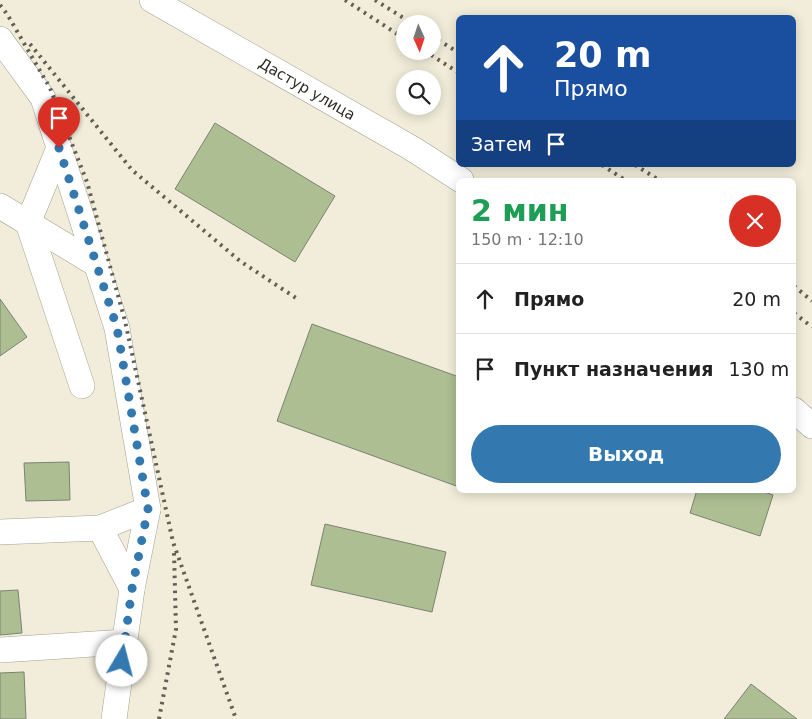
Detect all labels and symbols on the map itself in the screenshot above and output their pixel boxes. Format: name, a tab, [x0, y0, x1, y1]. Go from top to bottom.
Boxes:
north arrow	[396, 15, 441, 60]
street label: Дастур улица	[255, 54, 359, 124]
pin	[38, 97, 80, 148]
position arrow	[95, 634, 147, 686]

